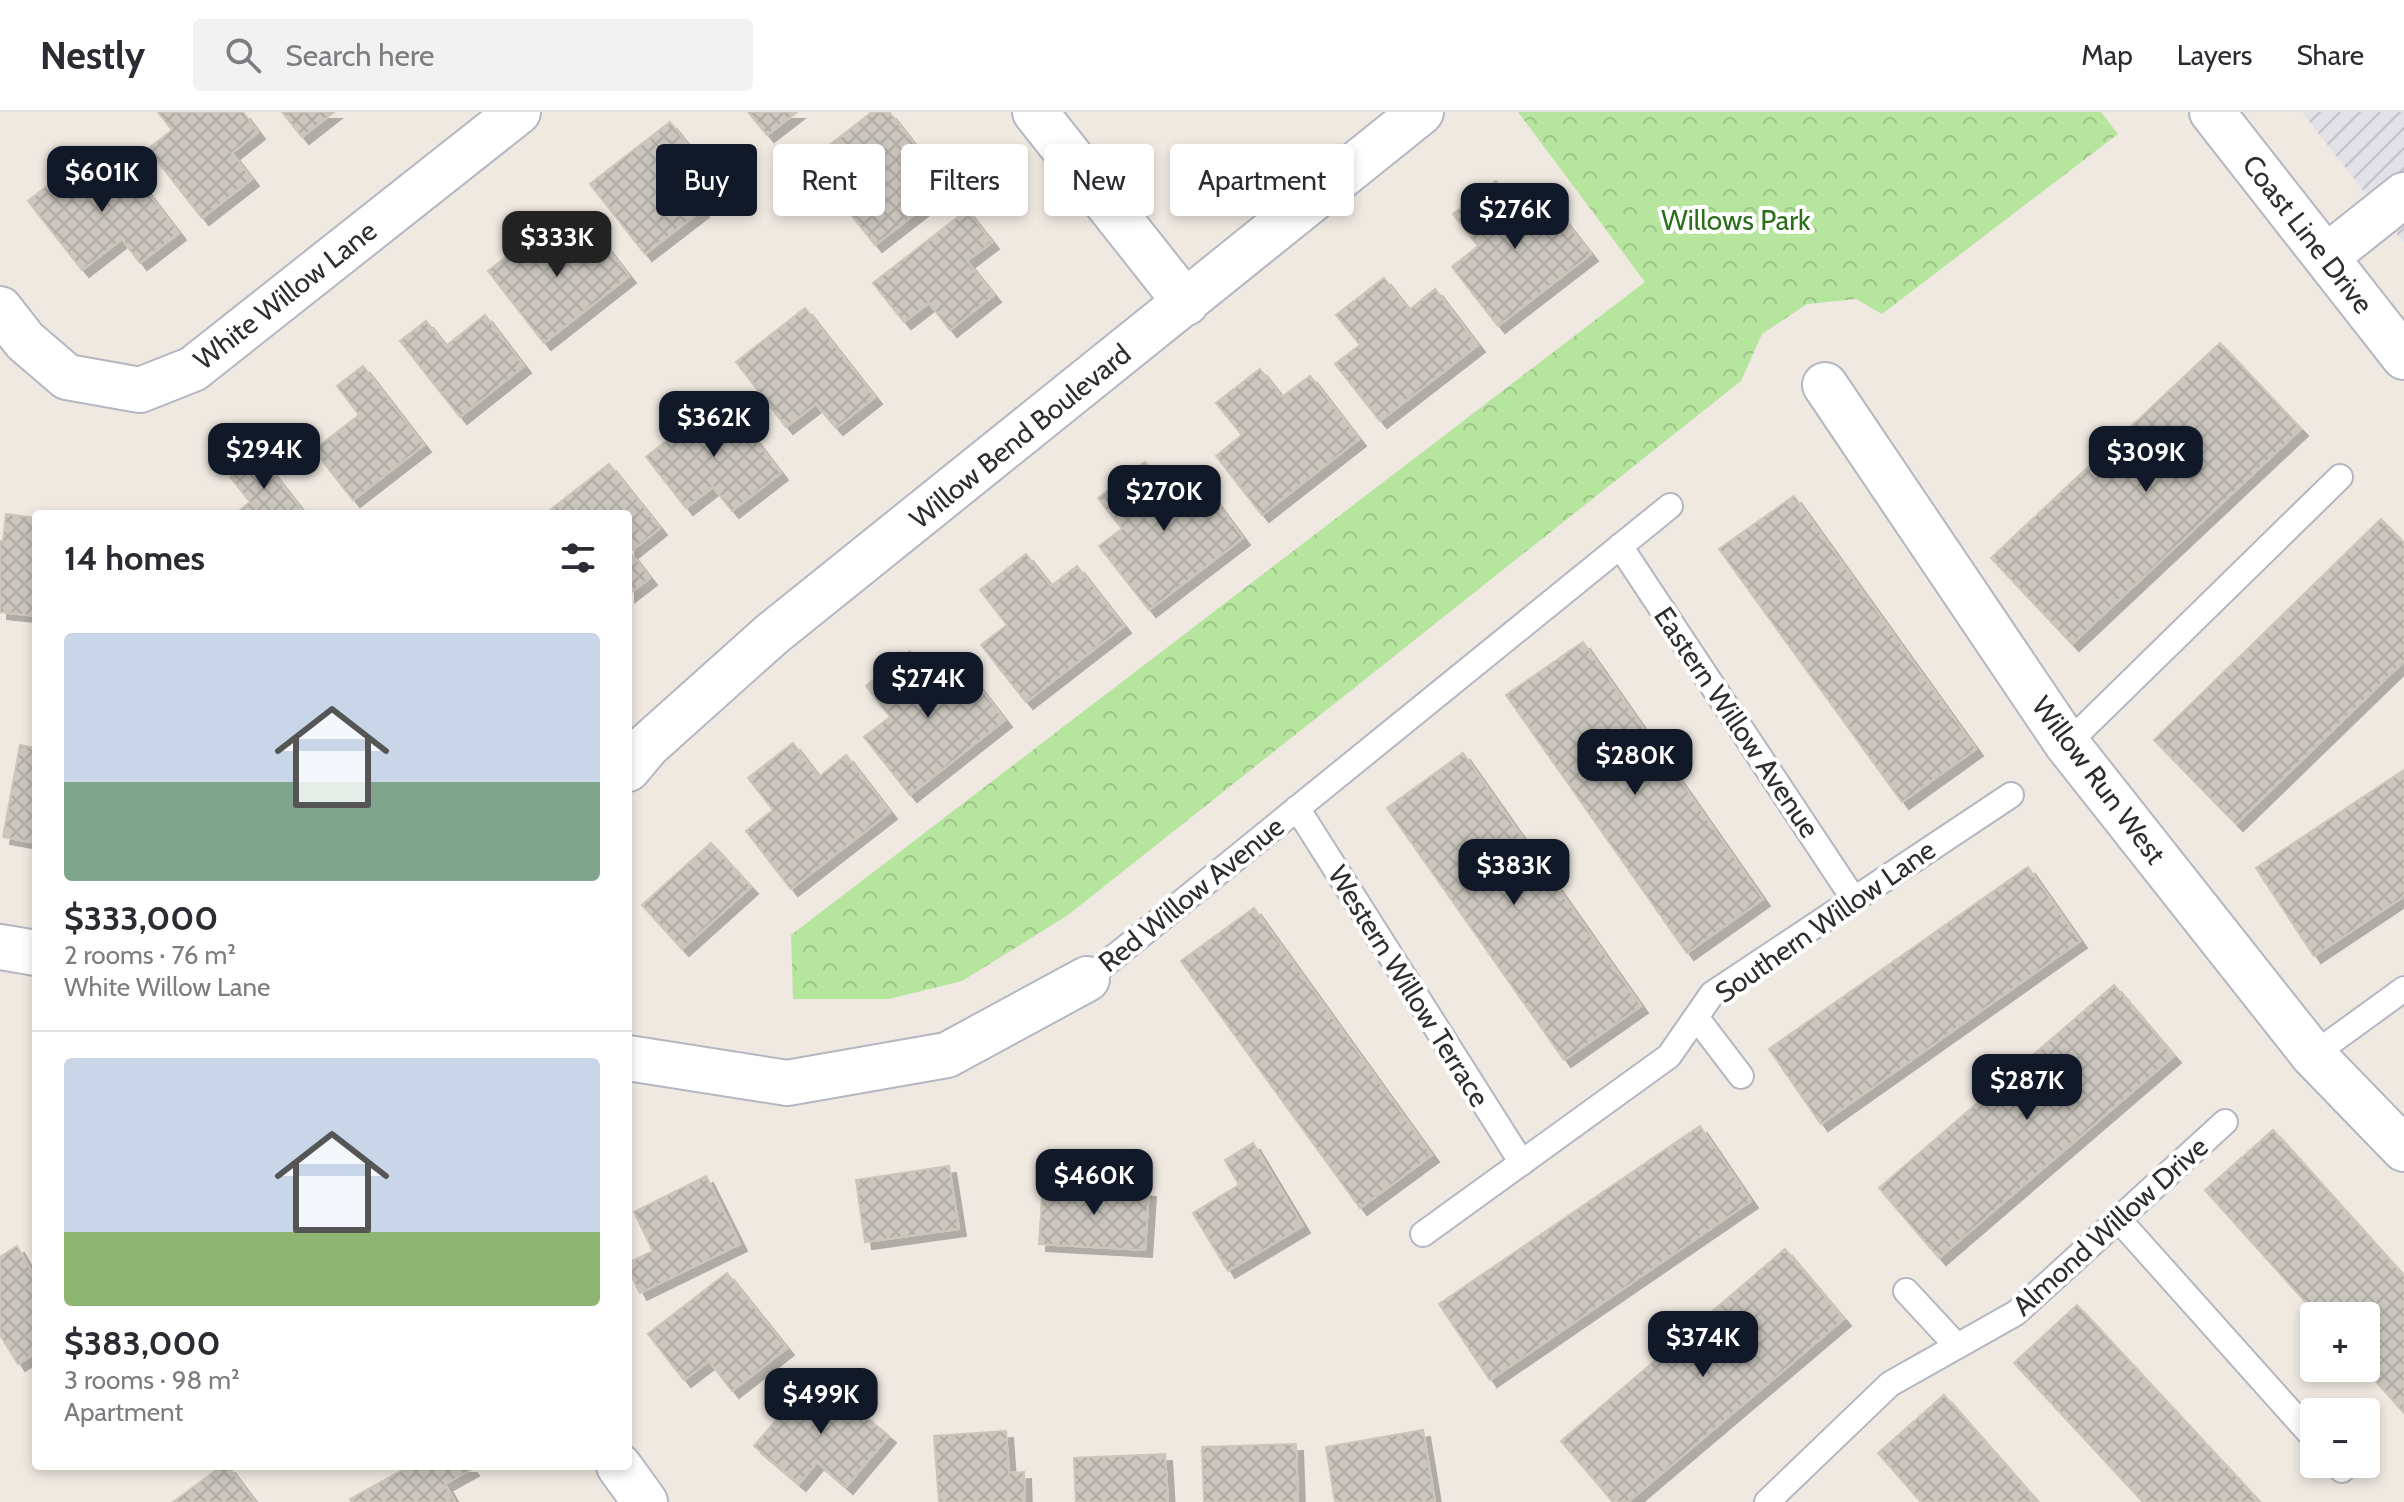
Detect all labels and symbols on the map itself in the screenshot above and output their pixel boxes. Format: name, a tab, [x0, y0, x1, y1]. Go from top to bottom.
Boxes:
pin: $601K	[46, 146, 158, 214]
street label: Coast Line Drive	[2235, 148, 2381, 320]
pin: $276K	[1459, 183, 1571, 251]
park label: Willows Park	[1661, 203, 1811, 237]
pin: $333K	[501, 211, 613, 279]
street label: White Willow Lane	[187, 213, 383, 377]
street label: Willow Bend Boulevard	[903, 336, 1137, 536]
pin: $362K	[658, 391, 770, 459]
pin: $294K	[208, 423, 320, 491]
pin: $309K	[2090, 426, 2202, 494]
pin: $270K	[1108, 465, 1220, 533]
street label: Eastern Willow Avenue	[1647, 600, 1827, 844]
pin: $274K	[872, 652, 984, 720]
street label: Willow Run West	[2025, 689, 2173, 871]
pin: $280K	[1579, 729, 1691, 797]
street label: Red Willow Avenue	[1091, 809, 1291, 979]
street label: Southern Willow Lane	[1708, 832, 1942, 1010]
pin: $383K	[1458, 839, 1570, 907]
street label: Western Willow Terrace	[1321, 859, 1497, 1113]
pin: $287K	[1971, 1054, 2083, 1122]
street label: Almond Willow Drive	[2005, 1129, 2215, 1323]
pin: $460K	[1038, 1149, 1150, 1217]
pin: $374K	[1647, 1311, 1759, 1379]
pin: $499K	[765, 1368, 877, 1436]

